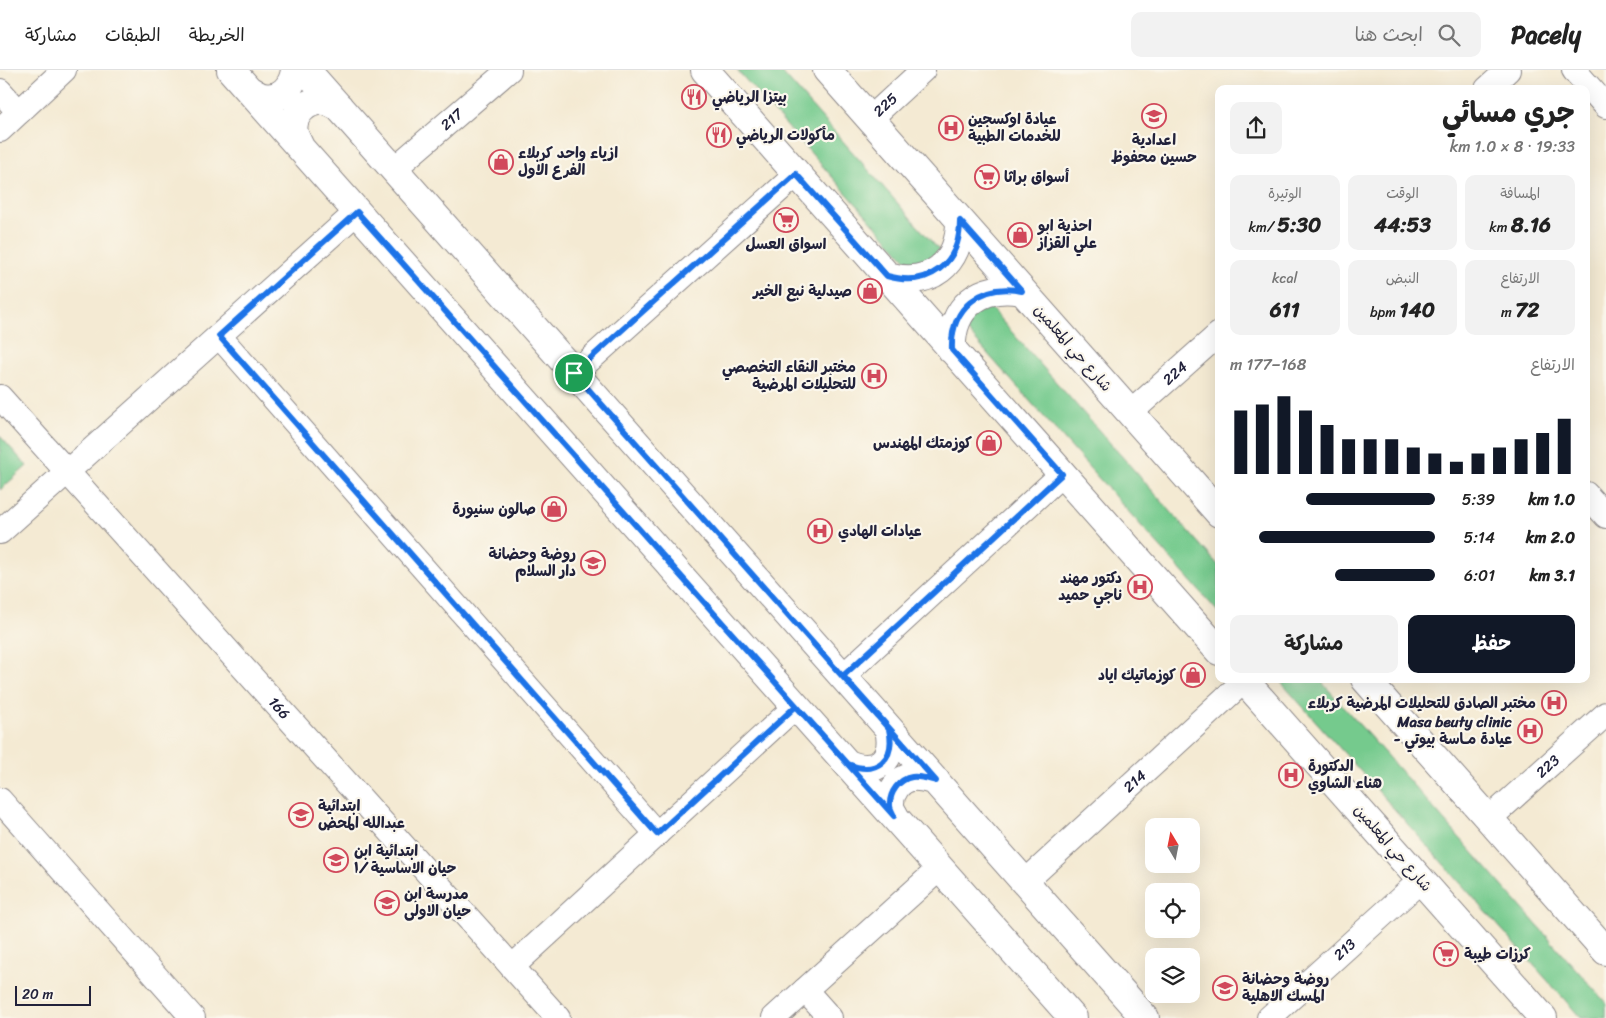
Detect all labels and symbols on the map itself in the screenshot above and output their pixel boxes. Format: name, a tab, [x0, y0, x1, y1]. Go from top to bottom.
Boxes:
restaurant icon: بيتزا الرياضي	[681, 84, 707, 110]
place label: بيتزا الرياضي	[712, 84, 787, 111]
street label: 225	[867, 86, 904, 123]
street label: 217	[434, 101, 470, 137]
school or university icon: اعدادية حسين محفوظ	[1141, 103, 1167, 129]
place label: عيادة اوكسجين للخدمات الطبية	[968, 106, 1061, 149]
hospital icon: عيادة اوكسجين للخدمات الطبية	[938, 115, 964, 141]
restaurant icon: مأكولات الرياضي	[706, 122, 732, 148]
place label: مأكولات الرياضي	[736, 122, 835, 149]
place label: اعدادية حسين محفوظ	[1111, 127, 1197, 170]
place label: ازياء واحد كربلاء الفرع الاول	[518, 140, 618, 183]
shop icon: ازياء واحد كربلاء الفرع الاول	[488, 149, 514, 175]
supermarket icon: أسواق براثا	[974, 164, 1000, 190]
place label: أسواق براثا	[1004, 164, 1070, 190]
supermarket icon: اسواق العسل	[773, 207, 799, 233]
place label: احذية ابو علي القزاز	[1036, 213, 1097, 257]
shop icon: احذية ابو علي القزاز	[1007, 222, 1033, 248]
place label: اسواق العسل	[746, 231, 827, 257]
place label: صيدلية نبع الخير	[751, 278, 852, 304]
shop icon: صيدلية نبع الخير	[857, 278, 883, 304]
street label: شارع حي المعلمين	[1027, 298, 1119, 398]
pin	[553, 352, 595, 394]
place label: مختبر النقاء التخصصي للتحليلات المرضية	[722, 354, 856, 397]
street label: 224	[1156, 355, 1193, 392]
hospital icon: مختبر النقاء التخصصي للتحليلات المرضية	[861, 363, 887, 389]
place label: كوزمتك المهندس	[873, 430, 972, 456]
shop icon: كوزمتك المهندس	[976, 430, 1002, 456]
place label: صالون سنيورة	[452, 496, 536, 522]
shop icon: صالون سنيورة	[541, 496, 567, 522]
hospital icon: عيادات الهادي	[807, 518, 833, 544]
place label: عيادات الهادي	[838, 518, 922, 544]
place label: روضة وحضانة دار السلام	[489, 541, 576, 584]
school or university icon: روضة وحضانة دار السلام	[580, 550, 606, 576]
place label: دكتور مهند ناجي حميد	[1058, 565, 1122, 609]
hospital icon: دكتور مهند ناجي حميد	[1127, 574, 1153, 600]
place label: كوزماتيك اياد	[1098, 662, 1176, 688]
shop icon: كوزماتيك اياد	[1180, 662, 1206, 688]
street label: 166	[262, 690, 297, 725]
place label: مختبر الصادق للتحليلات المرضية كربلاء	[1308, 690, 1536, 716]
hospital icon: مختبر الصادق للتحليلات المرضية كربلاء	[1541, 690, 1567, 716]
place label: Masa beuty clinic - عيادة مـاسة بيوتي	[1394, 709, 1513, 753]
hospital icon: Masa beuty clinic - عيادة مـاسة بيوتي	[1517, 718, 1543, 744]
street label: 223	[1530, 748, 1566, 784]
place label: الدكتورة هناء الشاوي	[1308, 753, 1382, 796]
hospital icon: الدكتورة هناء الشاوي	[1278, 762, 1304, 788]
street label: 214	[1117, 763, 1153, 799]
place label: ابتدائية عبدالله المحض	[318, 793, 405, 836]
street label: شارع حي المعلمين	[1347, 798, 1439, 898]
school or university icon: ابتدائية عبدالله المحض	[288, 802, 314, 828]
north arrow	[1145, 818, 1200, 872]
place label: ابتدائية ابن حيان الاساسية /١	[354, 838, 456, 881]
school or university icon: ابتدائية ابن حيان الاساسية /١	[323, 847, 349, 873]
place label: مدرسة ابن حيان الاولى	[404, 881, 471, 924]
school or university icon: مدرسة ابن حيان الاولى	[374, 890, 400, 916]
street label: 213	[1327, 932, 1362, 967]
supermarket icon: كرزات طيبة	[1433, 941, 1459, 967]
place label: كرزات طيبة	[1464, 941, 1531, 967]
place label: روضة وحضانة المسك الاهلية	[1242, 966, 1330, 1009]
school or university icon: روضة وحضانة المسك الاهلية	[1212, 975, 1238, 1001]
scale bar	[15, 983, 91, 1006]

